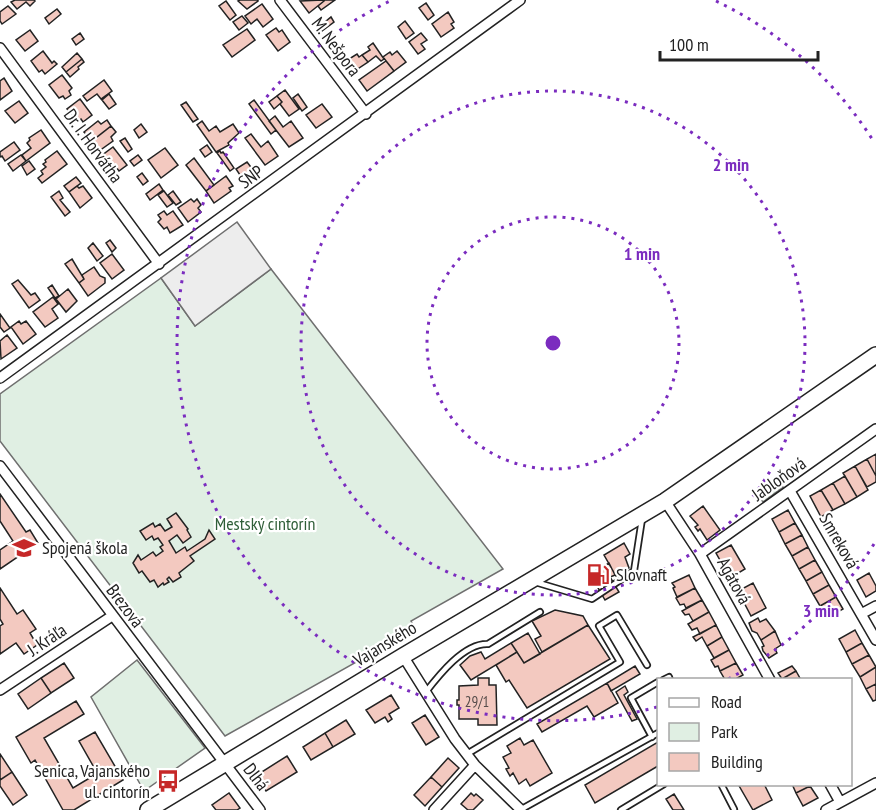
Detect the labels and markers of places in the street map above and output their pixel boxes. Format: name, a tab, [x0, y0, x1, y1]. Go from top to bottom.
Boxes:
centre of rings	[543, 333, 563, 353]
school or university icon: Spojená škola	[11, 535, 37, 561]
place label: Spojená škola	[42, 536, 128, 559]
fuel station icon: Slovnaft	[585, 562, 611, 588]
place label: Slovnaft	[616, 563, 667, 586]
place label: Senica, Vajanského ul. cintorín	[34, 759, 150, 803]
bus stop icon: Senica, Vajanského ul. cintorín	[155, 768, 181, 794]

